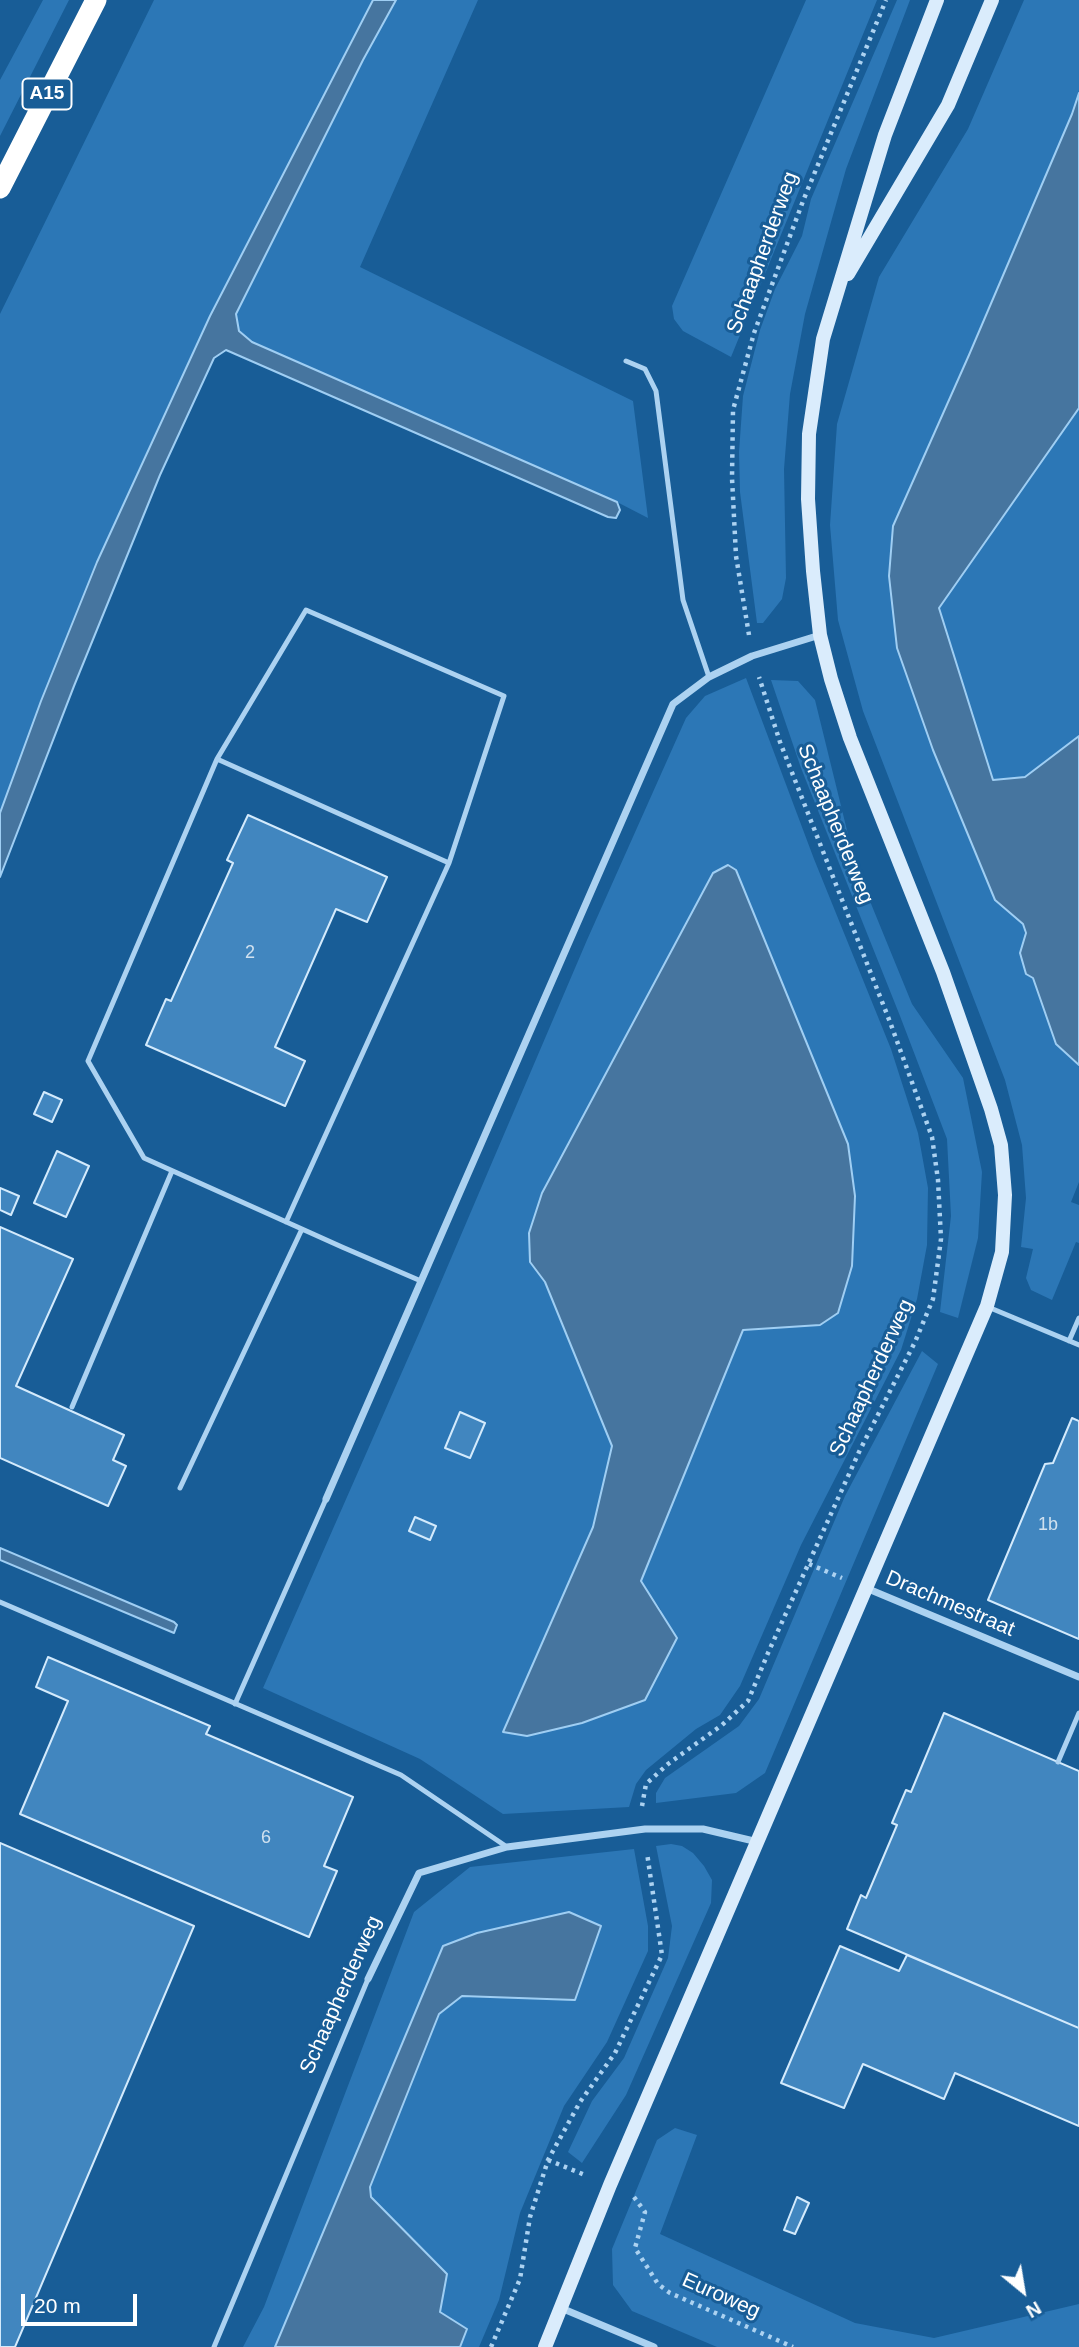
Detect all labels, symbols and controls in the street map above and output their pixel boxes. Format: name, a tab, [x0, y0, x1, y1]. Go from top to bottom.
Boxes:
road number: A15	[22, 78, 72, 110]
street label: Schaapherderweg	[722, 169, 804, 337]
street label: Schaapherderweg	[791, 740, 879, 908]
house number: 2	[245, 942, 255, 964]
street label: Schaapherderweg	[825, 1295, 919, 1461]
house number: 1b	[1038, 1514, 1058, 1536]
street label: Drachmestraat	[882, 1565, 1018, 1643]
house number: 6	[261, 1827, 271, 1849]
street label: Schaapherderweg	[295, 1912, 387, 2078]
north arrow	[988, 2256, 1058, 2326]
street label: Euroweg	[678, 2268, 764, 2324]
scale bar	[24, 2280, 140, 2324]
text: 20 m	[34, 2294, 81, 2317]
text: N	[1023, 2297, 1045, 2322]

